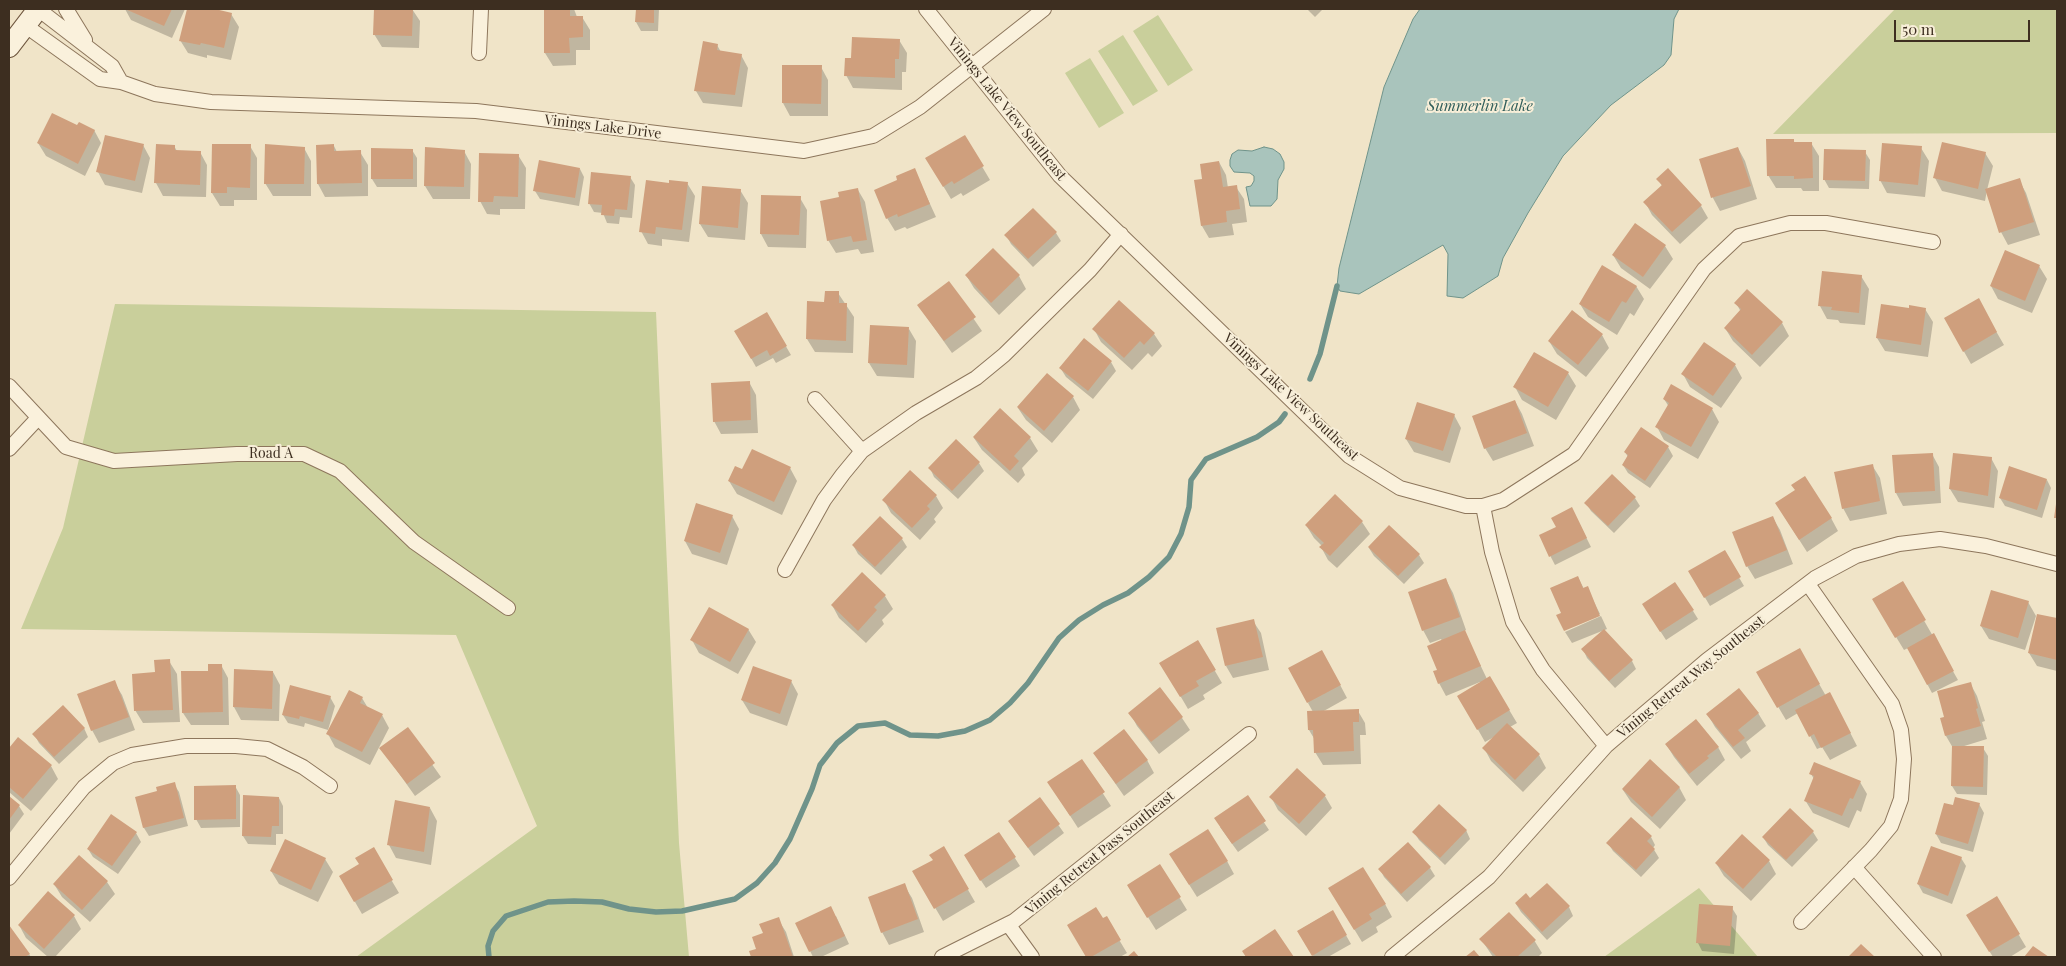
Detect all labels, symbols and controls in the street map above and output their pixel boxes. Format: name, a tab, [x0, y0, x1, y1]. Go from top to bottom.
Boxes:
scale bar	[1896, 10, 2032, 42]
text: 50 m	[1902, 19, 1934, 39]
street label: Vinings Lake View Southeast	[944, 34, 1070, 184]
water label: Summerlin Lake	[1427, 97, 1533, 115]
street label: Vinings Lake Drive	[544, 111, 662, 143]
street label: Vinings Lake View Southeast	[1220, 330, 1362, 464]
street label: Road A	[249, 446, 293, 462]
street label: Vining Retreat Way Southeast	[1614, 612, 1768, 742]
street label: Vining Retreat Pass Southeast	[1022, 788, 1178, 918]

